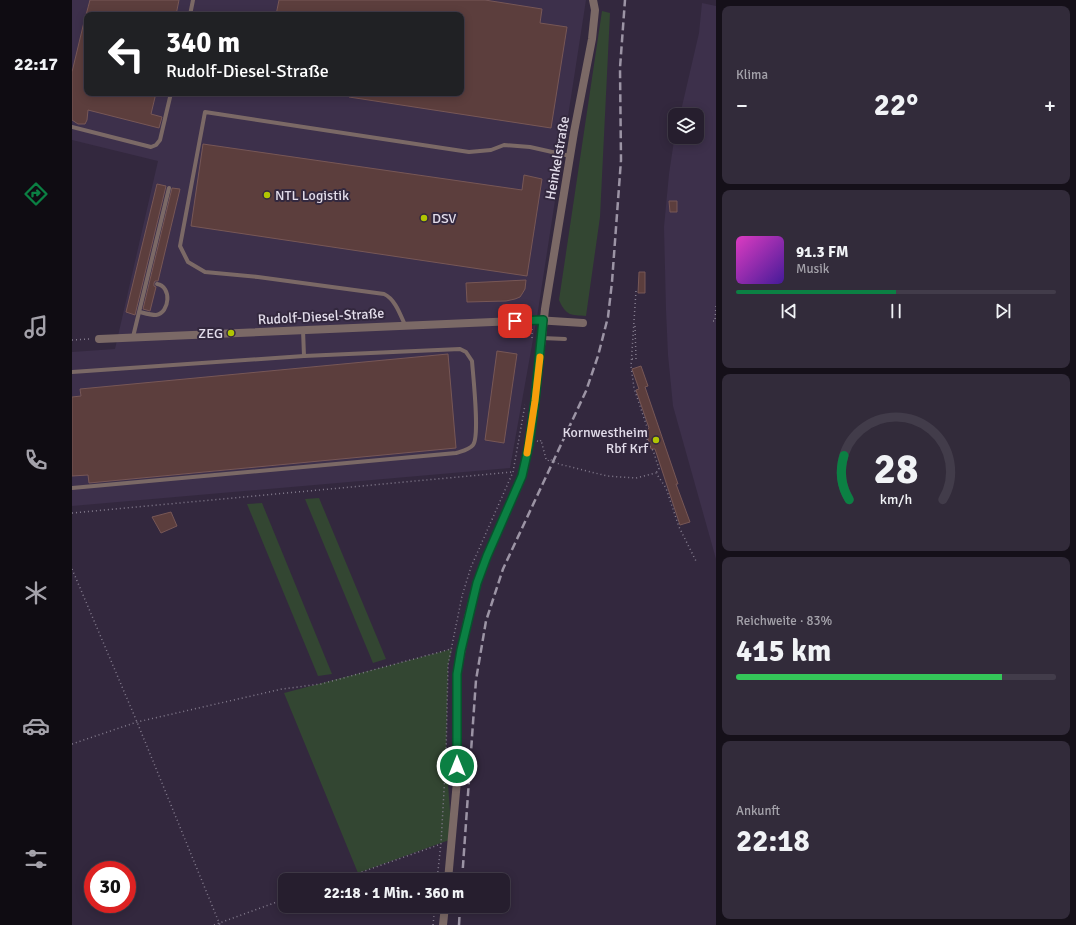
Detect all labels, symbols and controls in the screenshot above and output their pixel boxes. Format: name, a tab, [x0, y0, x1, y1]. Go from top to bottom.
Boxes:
text: 340 m	[166, 26, 240, 60]
icon: left	[100, 28, 152, 80]
text: 22:17	[14, 53, 58, 75]
text: Rudolf-Diesel-Straße	[166, 60, 329, 82]
text: Klima	[736, 67, 768, 83]
text: 22°	[874, 87, 918, 124]
text: −	[736, 92, 748, 119]
text: +	[1044, 92, 1056, 119]
map controls	[668, 108, 704, 144]
button: layers	[668, 108, 704, 144]
street label: Heinkelstraße	[542, 115, 573, 201]
icon: directions	[22, 180, 50, 208]
place label: NTL Logistik	[275, 187, 349, 204]
marker: NTL Logistik	[262, 190, 272, 200]
place label: DSV	[432, 210, 456, 227]
marker: DSV	[419, 213, 429, 223]
text: 91.3 FM	[796, 243, 848, 261]
text: Musik	[796, 261, 829, 277]
icon: previous	[778, 300, 800, 322]
icon: pause	[885, 300, 907, 322]
icon: next	[992, 300, 1014, 322]
pin	[498, 304, 532, 338]
street label: Rudolf-Diesel-Straße	[257, 305, 385, 328]
icon: arrive	[504, 310, 526, 332]
icon: music	[22, 313, 50, 341]
place label: ZEG	[198, 325, 223, 342]
marker: ZEG	[226, 328, 236, 338]
place label: Kornwestheim Rbf Krf	[562, 424, 649, 457]
marker: Kornwestheim Rbf Krf	[651, 435, 661, 445]
text: 28	[874, 444, 918, 495]
icon: phone	[22, 446, 50, 474]
text: km/h	[880, 491, 912, 508]
icon: climate	[22, 579, 50, 607]
text: Reichweite · 83%	[736, 613, 832, 629]
text: 415 km	[736, 633, 831, 670]
icon: car	[22, 712, 50, 740]
position arrow	[436, 745, 478, 787]
text: Ankunft	[736, 803, 780, 819]
text: 22:18	[736, 823, 810, 860]
icon: filters	[22, 845, 50, 873]
speed limit sign: 30	[84, 861, 136, 913]
text: 22:18 · 1 Min. · 360 m	[324, 884, 464, 902]

